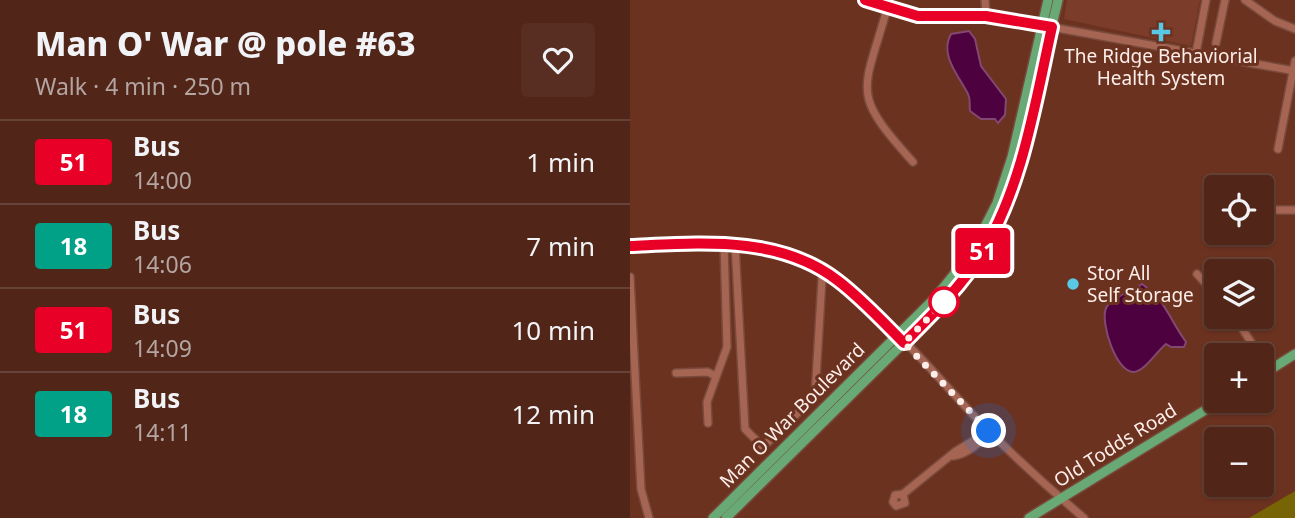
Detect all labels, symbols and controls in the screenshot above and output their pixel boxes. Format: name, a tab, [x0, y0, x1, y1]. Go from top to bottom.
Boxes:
text: Man O' War @ pole #63	[35, 21, 416, 66]
marker: The Ridge Behaviorial Health System	[1151, 22, 1171, 42]
button: heart	[521, 23, 595, 97]
place label: The Ridge Behaviorial Health System	[1064, 43, 1258, 91]
text: Walk · 4 min · 250 m	[35, 70, 251, 102]
text: Bus	[133, 128, 180, 164]
text: 1 min	[526, 144, 595, 180]
text: 51	[60, 145, 87, 178]
text: 14:00	[133, 164, 192, 196]
map controls	[1204, 175, 1274, 497]
button: locate	[1204, 175, 1274, 245]
text: Bus	[133, 212, 180, 248]
text: 7 min	[526, 228, 595, 264]
line badge: 51	[952, 228, 1014, 274]
text: 18	[60, 229, 87, 262]
text: 51	[969, 234, 997, 267]
text: 14:06	[133, 248, 192, 280]
button: layers	[1204, 259, 1274, 329]
place label: Stor All Self Storage	[1087, 260, 1194, 308]
marker: Stor All Self Storage	[1065, 276, 1081, 292]
unlabelled marker	[929, 287, 959, 317]
text: Bus	[133, 296, 180, 332]
text: 10 min	[511, 312, 595, 348]
text: 51	[60, 313, 87, 346]
text: 14:09	[133, 332, 192, 364]
street label: Man O War Boulevard	[714, 337, 870, 493]
button: +	[1204, 343, 1274, 413]
text: Bus	[133, 380, 180, 416]
text: 12 min	[511, 396, 595, 432]
text: 18	[60, 397, 87, 430]
street label: Old Todds Road	[1049, 397, 1181, 493]
your location	[971, 413, 1006, 448]
text: 14:11	[133, 416, 192, 448]
button: −	[1204, 427, 1274, 497]

